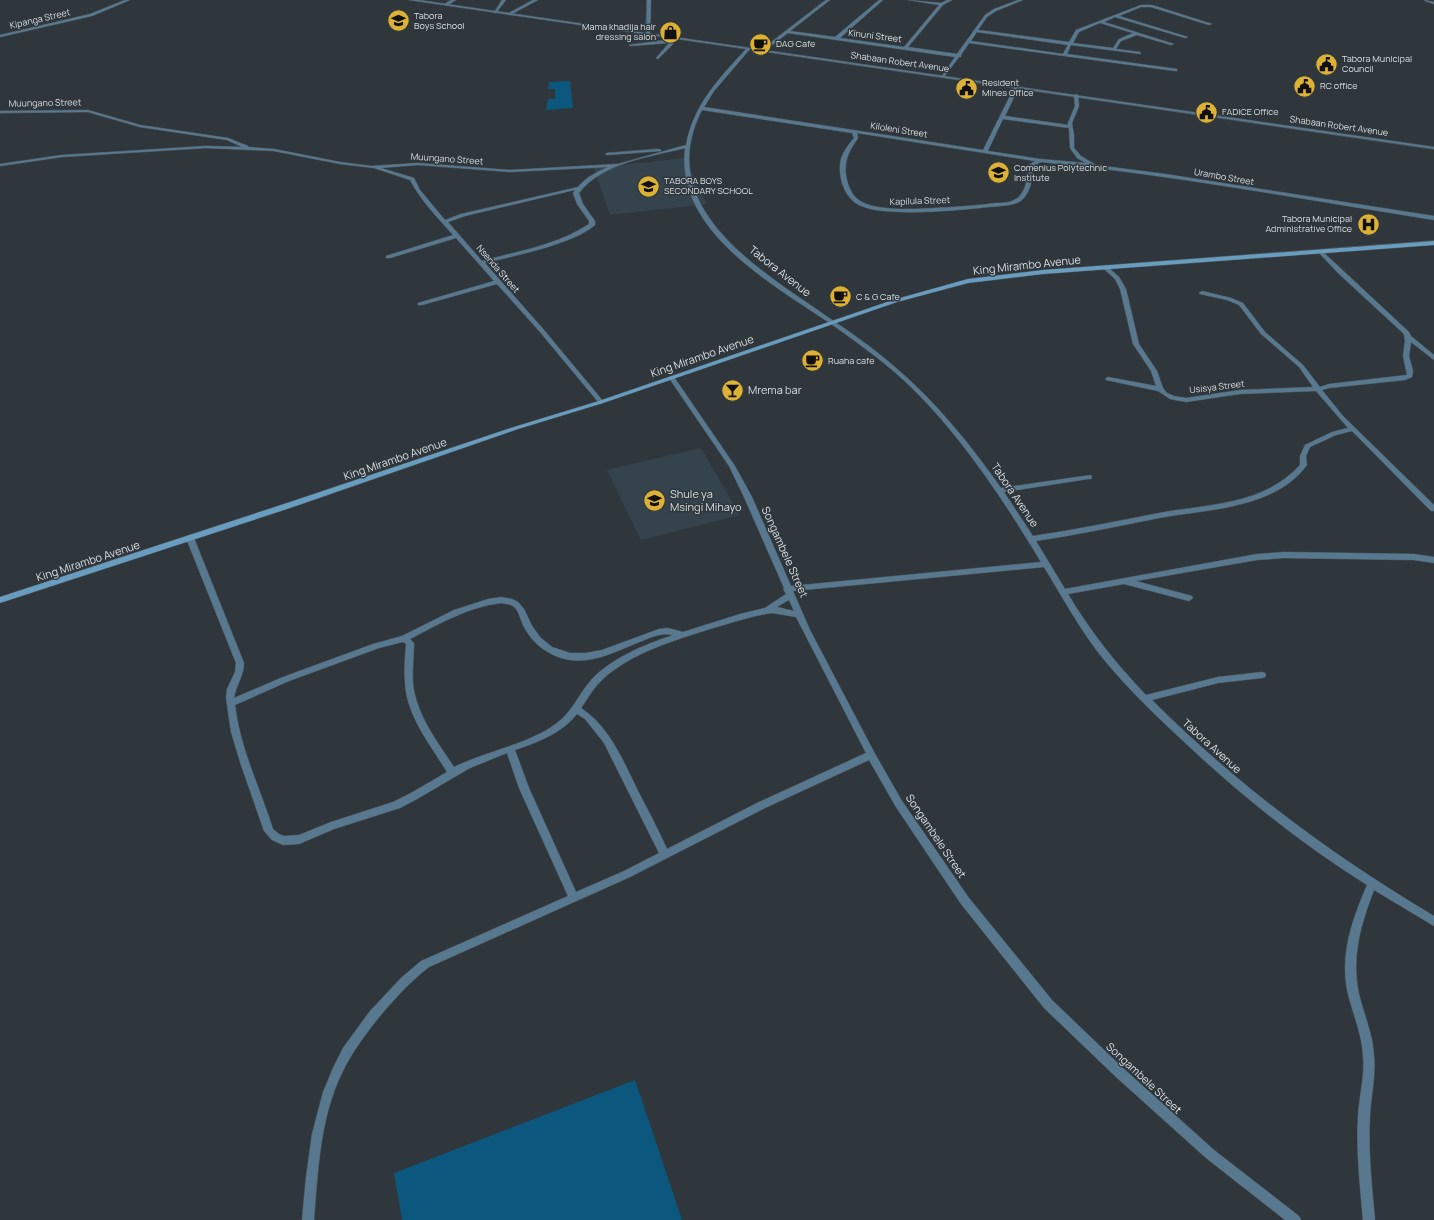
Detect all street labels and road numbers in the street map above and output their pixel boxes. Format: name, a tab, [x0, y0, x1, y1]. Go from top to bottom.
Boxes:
street label: Kipanga Street	[8, 5, 72, 32]
street label: Kinuni Street	[848, 26, 903, 45]
street label: Shabaan Robert Avenue	[850, 48, 950, 75]
street label: Muungano Street	[8, 95, 82, 110]
street label: Shabaan Robert Avenue	[1289, 112, 1389, 139]
street label: Kiloleni Street	[870, 119, 929, 141]
street label: Muungano Street	[410, 149, 484, 168]
street label: Urambo Street	[1193, 165, 1256, 188]
street label: Kapilula Street	[889, 193, 951, 208]
street label: Nsenda Street	[474, 242, 523, 296]
street label: Tabora Avenue	[746, 242, 815, 300]
street label: King Mirambo Avenue	[972, 251, 1082, 278]
street label: King Mirambo Avenue	[648, 331, 756, 380]
street label: Usisya Street	[1189, 377, 1246, 396]
street label: King Mirambo Avenue	[341, 434, 449, 483]
street label: Tabora Avenue	[988, 460, 1043, 530]
street label: Songambele Street	[759, 504, 812, 600]
street label: King Mirambo Avenue	[34, 536, 142, 584]
street label: Tabora Avenue	[1180, 715, 1246, 777]
street label: Songambele Street	[903, 791, 970, 881]
street label: Songambele Street	[1103, 1039, 1185, 1117]

